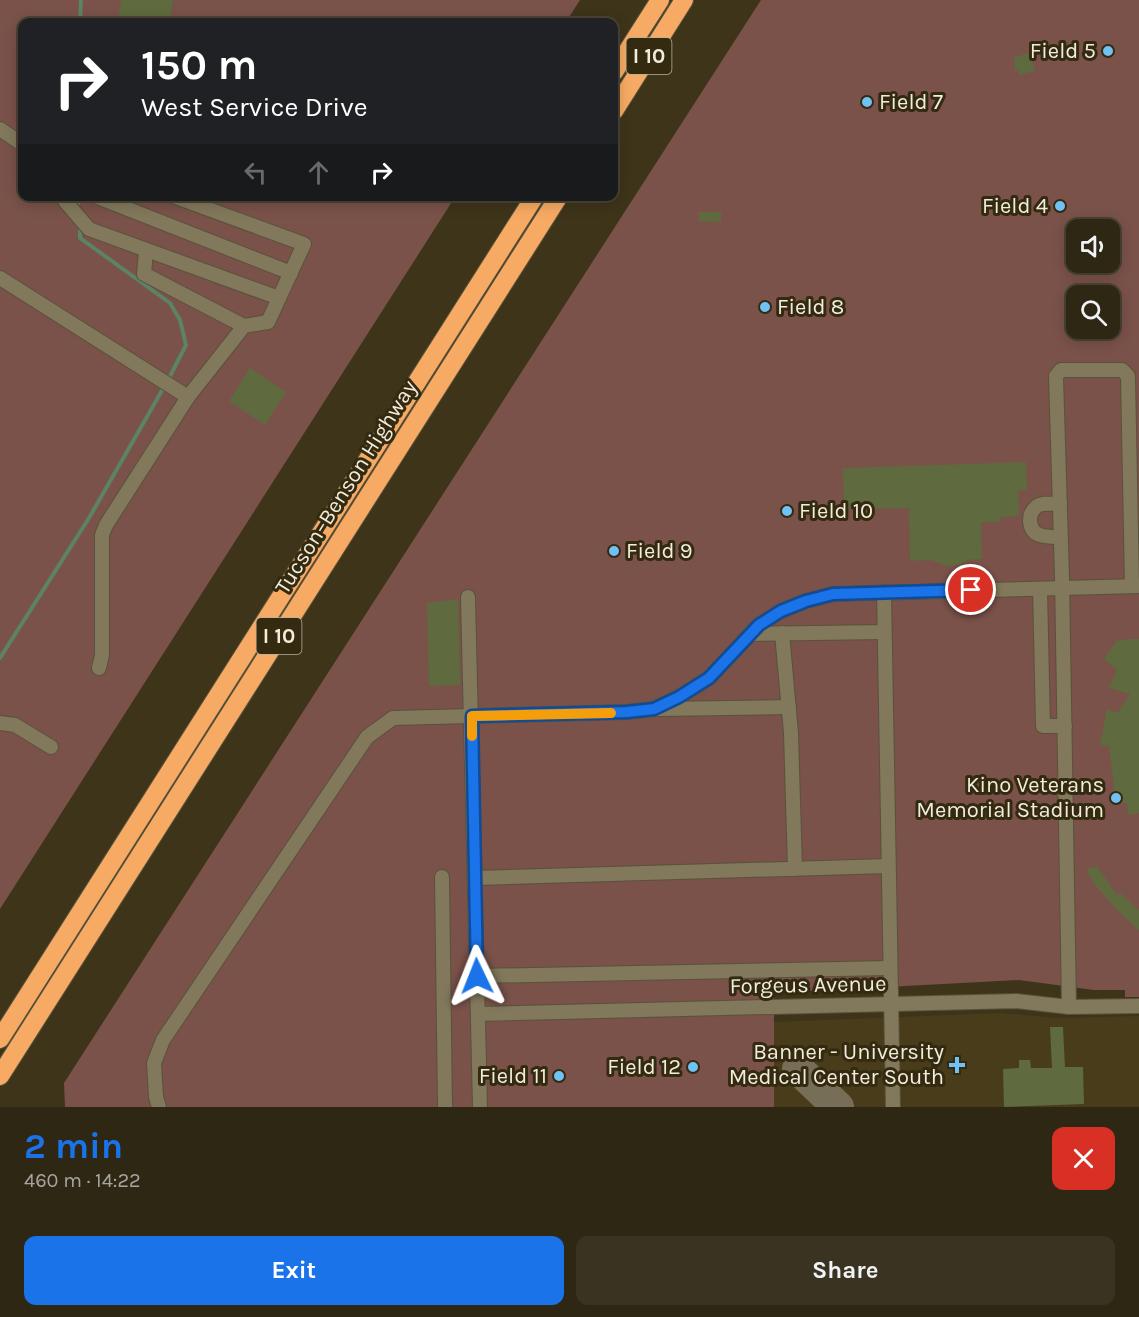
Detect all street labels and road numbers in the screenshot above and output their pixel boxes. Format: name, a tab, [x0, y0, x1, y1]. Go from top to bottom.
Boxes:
road number: I 10	[626, 38, 672, 74]
street label: Tucson–Benson Highway	[270, 375, 422, 599]
road number: I 10	[256, 618, 302, 654]
street label: Forgeus Avenue	[729, 971, 887, 999]

